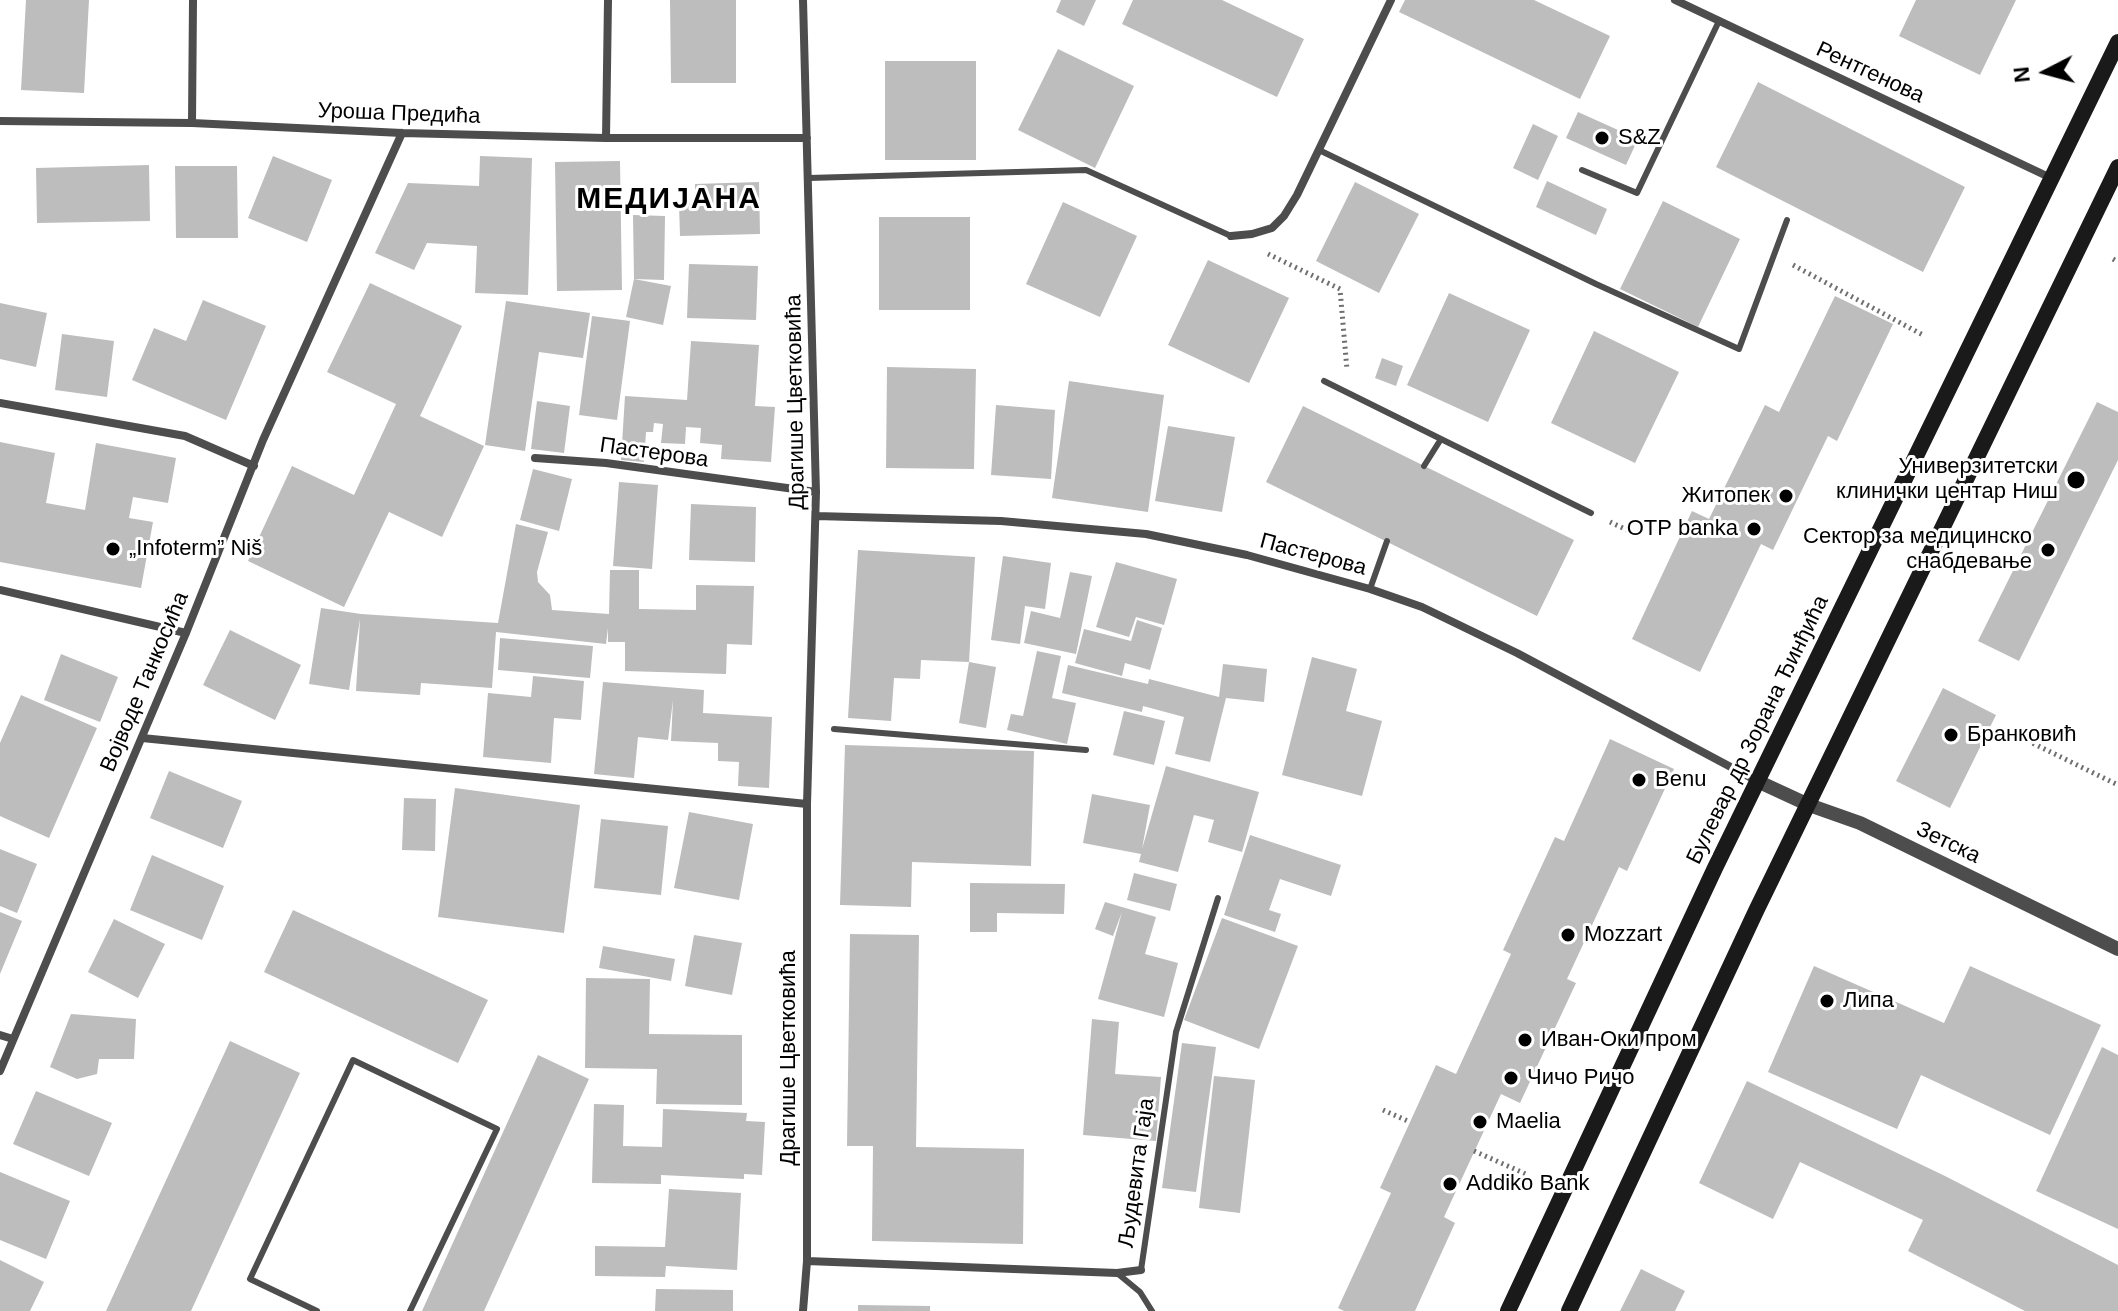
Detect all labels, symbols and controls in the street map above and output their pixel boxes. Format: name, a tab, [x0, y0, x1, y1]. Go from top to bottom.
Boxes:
north arrow	[2006, 32, 2086, 112]
street label: Рентгенова	[1812, 37, 1928, 109]
text: N	[2008, 65, 2035, 84]
street label: Уроша Предића	[317, 98, 481, 130]
place label: S&Z	[1618, 125, 1661, 151]
marker: S&Z	[1593, 129, 1611, 147]
district label: МЕДИЈАНА	[576, 182, 762, 218]
street label: Драгише Цветковића	[781, 294, 811, 510]
street label: Пастерова	[598, 432, 710, 474]
place label: Универзитетски клинички центар Ниш	[1836, 454, 2058, 506]
marker: Универзитетски клинички центар Ниш	[2065, 469, 2087, 491]
place label: Житопек	[1682, 483, 1770, 509]
marker: Житопек	[1777, 487, 1795, 505]
place label: OTP banka	[1627, 516, 1738, 542]
marker: OTP banka	[1745, 520, 1763, 538]
place label: Сектор за медицинско снабдевање	[1803, 524, 2032, 576]
street label: Пастерова	[1257, 528, 1369, 582]
place label: „Infoterm” Niš	[129, 536, 262, 562]
marker: „Infoterm” Niš	[104, 540, 122, 558]
marker: Сектор за медицинско снабдевање	[2039, 541, 2057, 559]
street label: Војводе Танкосића	[95, 588, 195, 776]
street label: Булевар др Зорана Ђинђића	[1681, 591, 1835, 869]
place label: Бранковић	[1967, 722, 2076, 748]
marker: Бранковић	[1942, 726, 1960, 744]
place label: Benu	[1655, 767, 1706, 793]
marker: Benu	[1630, 771, 1648, 789]
street label: Зетска	[1912, 816, 1984, 870]
place label: Mozzart	[1584, 922, 1662, 948]
marker: Mozzart	[1559, 926, 1577, 944]
street label: Драгише Цветковића	[776, 950, 802, 1166]
place label: Липа	[1843, 988, 1894, 1014]
marker: Липа	[1818, 992, 1836, 1010]
place label: Иван-Оки пром	[1541, 1027, 1697, 1053]
marker: Иван-Оки пром	[1516, 1031, 1534, 1049]
place label: Чичо Ричо	[1527, 1065, 1634, 1091]
marker: Чичо Ричо	[1502, 1069, 1520, 1087]
street label: Људевита Гаја	[1113, 1097, 1161, 1249]
place label: Maelia	[1496, 1109, 1561, 1135]
marker: Maelia	[1471, 1113, 1489, 1131]
place label: Addiko Bank	[1466, 1171, 1590, 1197]
marker: Addiko Bank	[1441, 1175, 1459, 1193]

